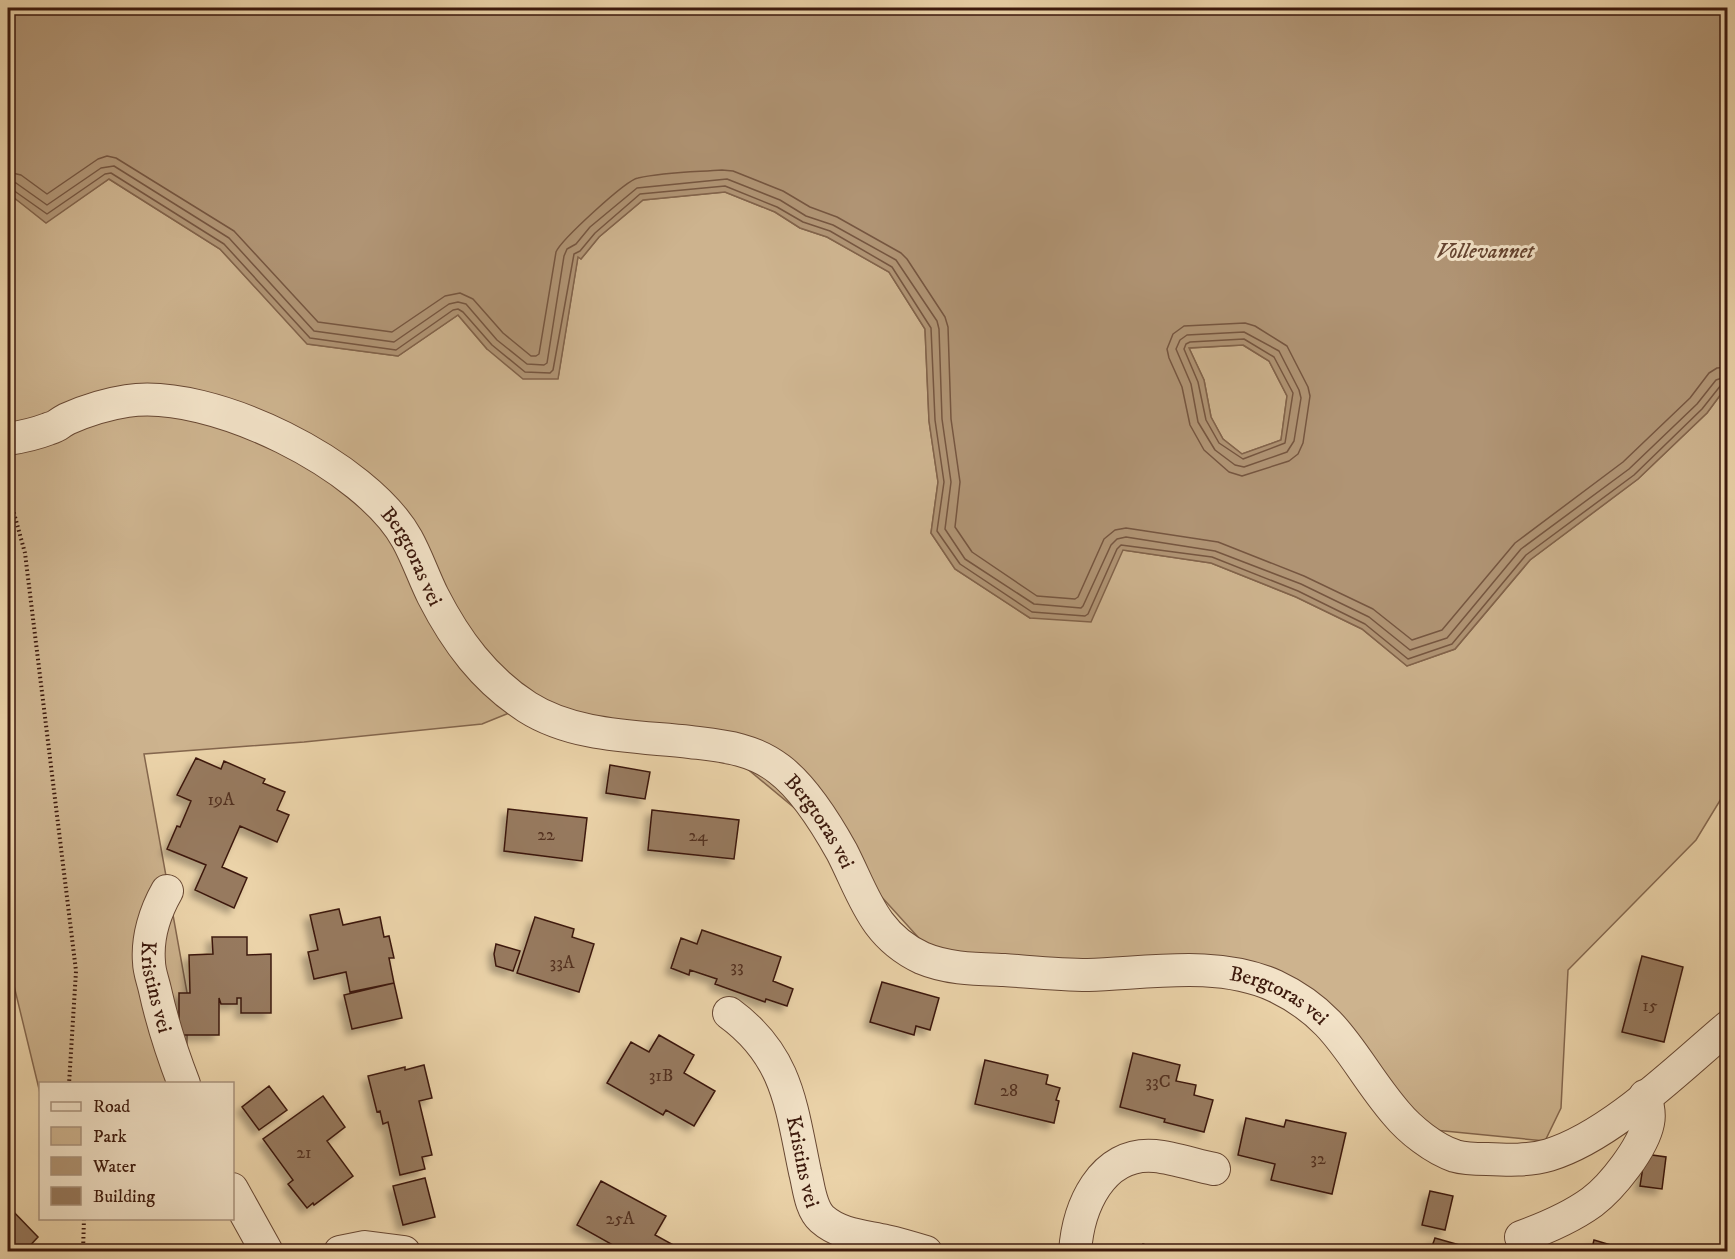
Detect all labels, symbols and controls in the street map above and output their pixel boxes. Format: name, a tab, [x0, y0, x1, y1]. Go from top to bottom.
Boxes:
water label: Vollevannet	[1436, 238, 1535, 265]
street label: Bergtoras vei	[375, 502, 448, 611]
street label: Bergtoras vei	[779, 769, 860, 873]
house number: 19A	[208, 789, 235, 811]
house number: 22	[537, 824, 555, 846]
house number: 24	[688, 825, 708, 847]
street label: Kristins vei	[134, 940, 178, 1036]
house number: 33A	[550, 952, 575, 974]
house number: 33	[730, 956, 744, 978]
street label: Bergtoras vei	[1227, 961, 1334, 1031]
house number: 15	[1642, 995, 1658, 1017]
house number: 31B	[649, 1065, 673, 1087]
house number: 33C	[1145, 1071, 1171, 1093]
house number: 28	[1000, 1080, 1018, 1102]
legend	[39, 1082, 234, 1220]
text: Road	[93, 1096, 130, 1118]
street label: Kristins vei	[780, 1113, 825, 1212]
text: Park	[93, 1126, 127, 1148]
house number: 21	[296, 1142, 312, 1164]
house number: 32	[1310, 1148, 1326, 1170]
text: Water	[92, 1156, 136, 1178]
text: Building	[93, 1186, 155, 1208]
house number: 25A	[605, 1208, 635, 1230]

